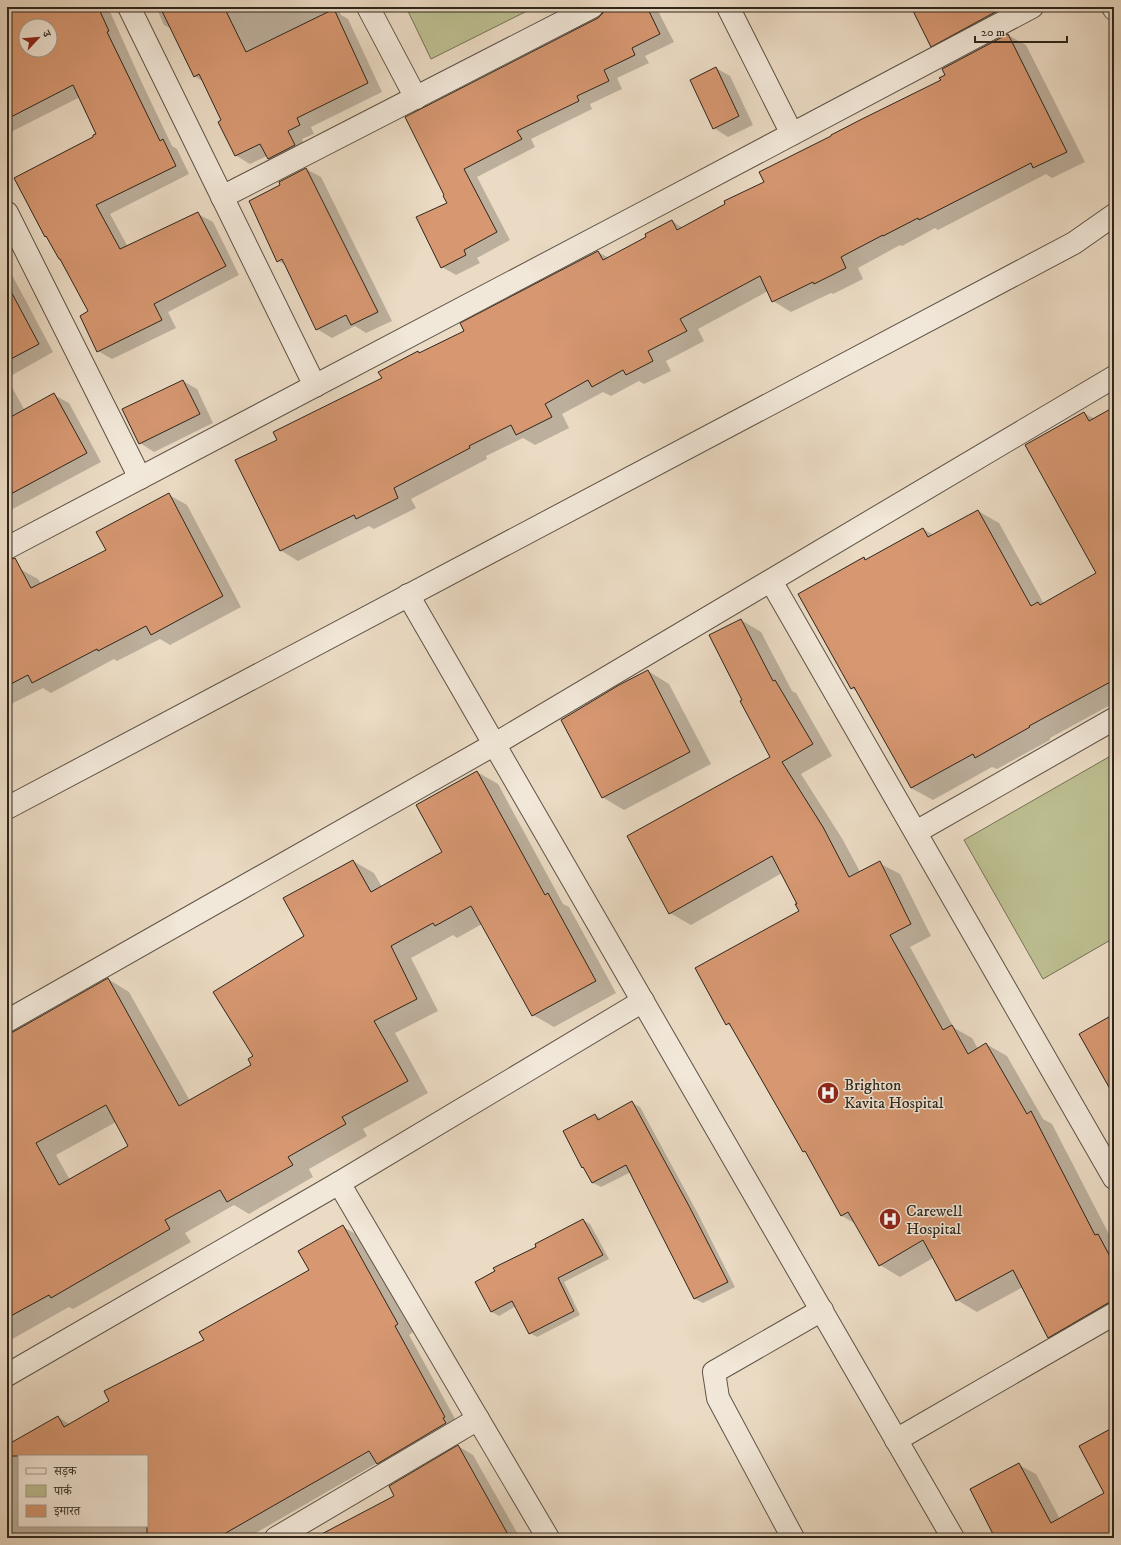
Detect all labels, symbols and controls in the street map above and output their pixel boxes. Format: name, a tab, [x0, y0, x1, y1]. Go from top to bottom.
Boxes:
north arrow	[18, 18, 58, 58]
scale bar	[975, 18, 1067, 44]
text: 20 m	[981, 25, 1005, 40]
text: उ	[38, 28, 54, 41]
place label: Brighton Kavita Hospital	[844, 1075, 944, 1113]
hospital icon: Brighton Kavita Hospital	[815, 1080, 841, 1106]
place label: Carewell Hospital	[906, 1201, 963, 1239]
hospital icon: Carewell Hospital	[877, 1206, 903, 1232]
legend	[18, 1455, 148, 1527]
text: सड़क	[53, 1464, 78, 1479]
text: पार्क	[53, 1484, 73, 1499]
text: इमारत	[53, 1504, 81, 1519]

